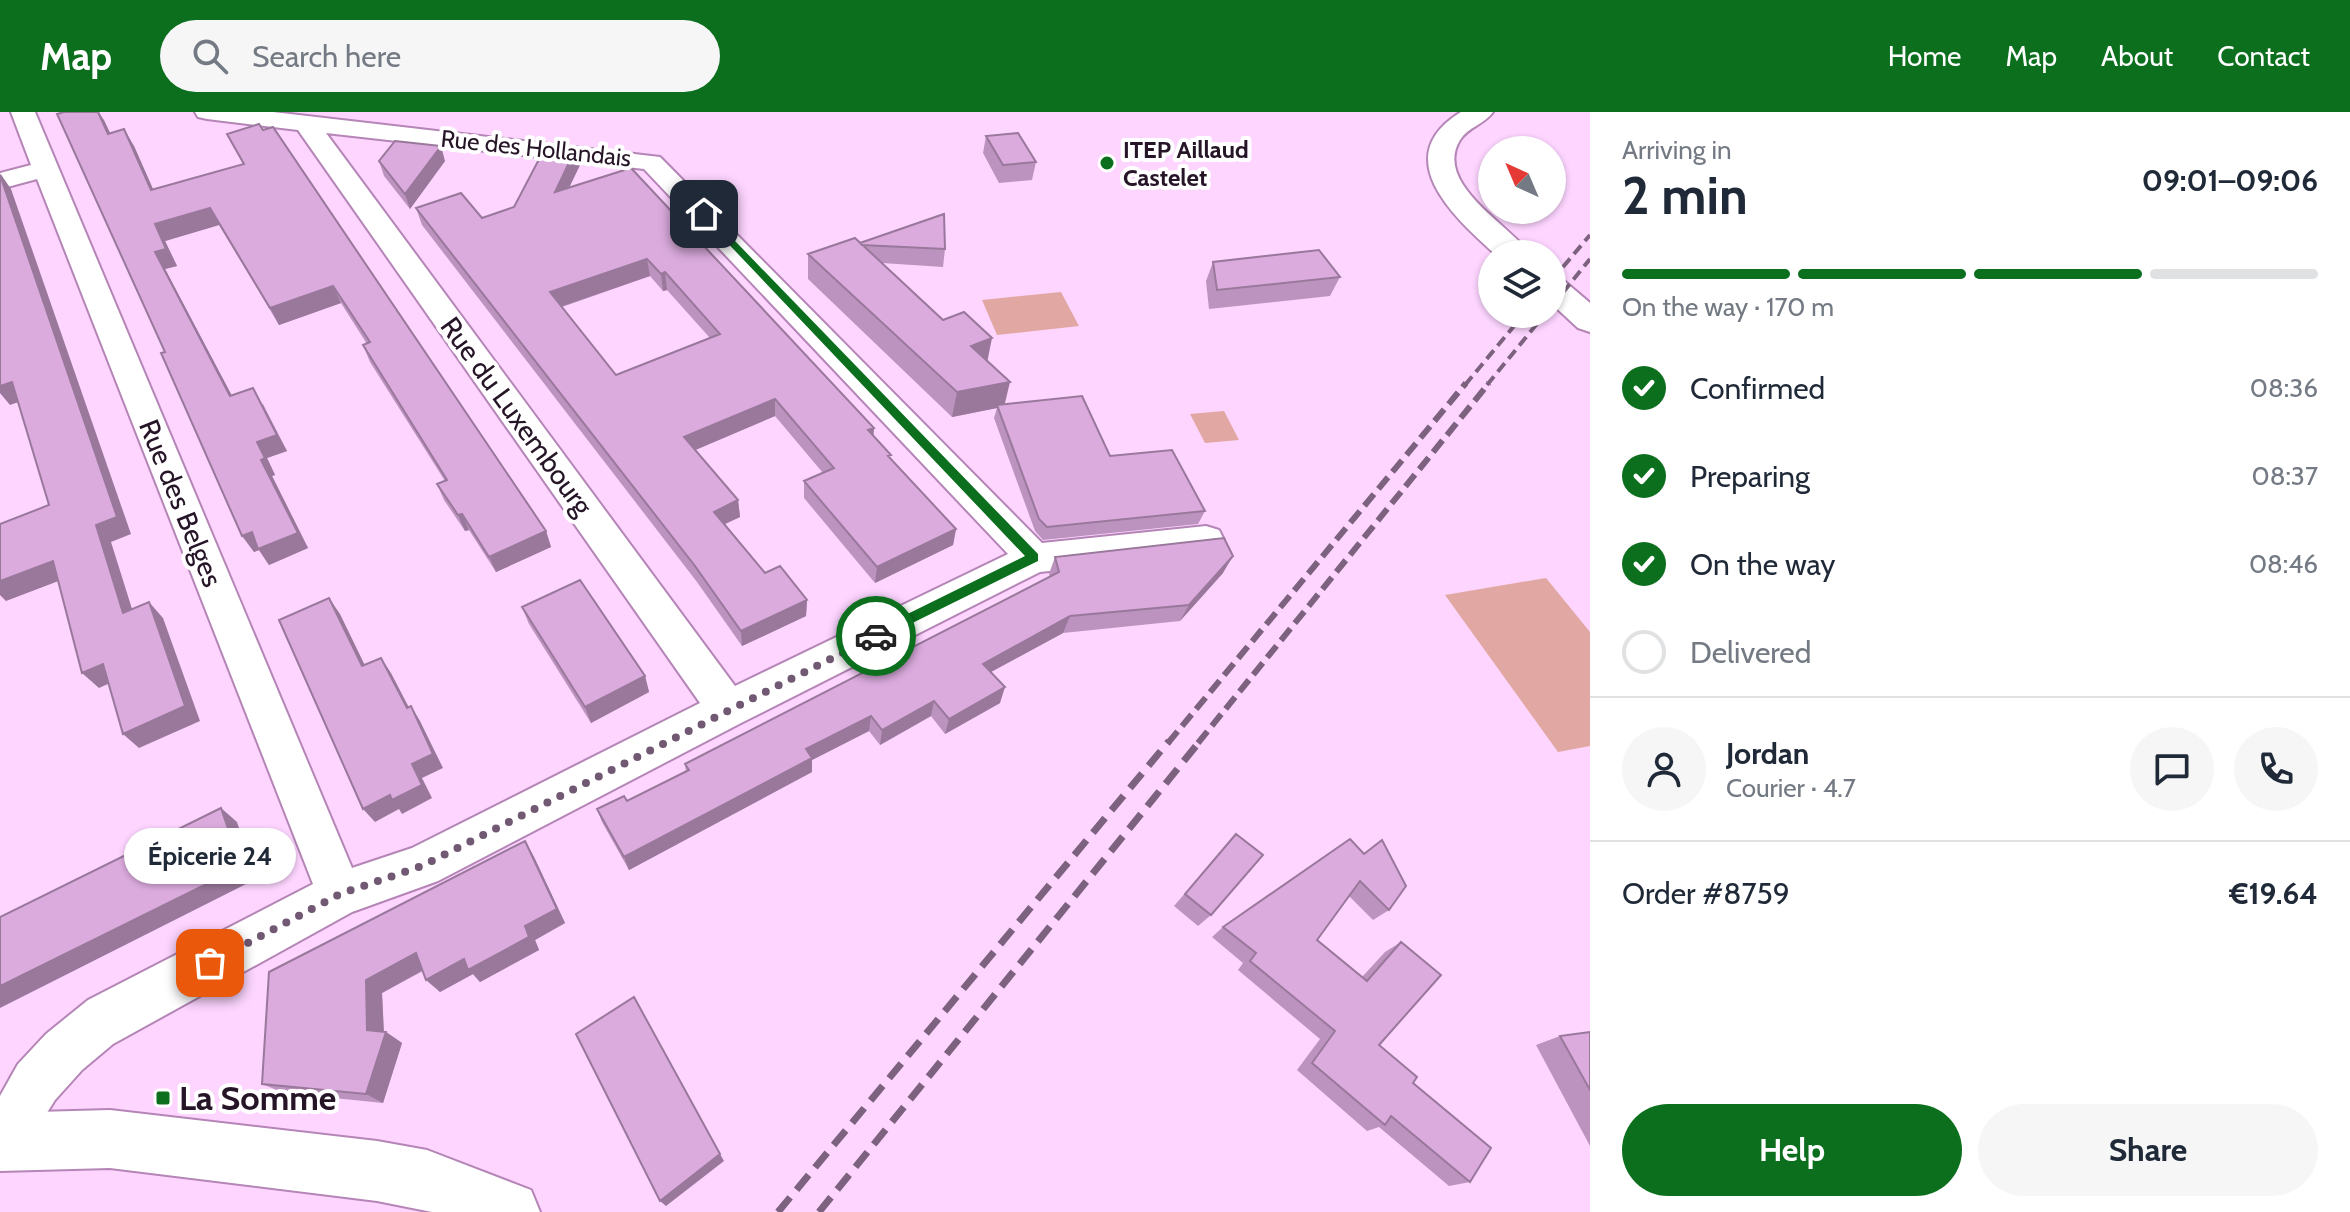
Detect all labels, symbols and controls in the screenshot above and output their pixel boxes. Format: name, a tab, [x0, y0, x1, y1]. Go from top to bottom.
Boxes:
search box	[160, 20, 720, 92]
text: Map	[40, 33, 112, 80]
icon: search	[188, 34, 232, 78]
text: Search here	[252, 38, 401, 75]
text: Home	[1888, 39, 1961, 73]
text: Map	[2005, 39, 2057, 73]
text: About	[2101, 39, 2173, 73]
text: Contact	[2217, 39, 2310, 73]
street label: Rue des Hollandais	[439, 124, 633, 172]
text: Arriving in	[1622, 134, 1732, 166]
place label: ITEP Aillaud Castelet	[1123, 135, 1249, 192]
north arrow	[1478, 136, 1566, 224]
map controls	[1478, 136, 1566, 328]
marker: ITEP Aillaud Castelet	[1098, 154, 1116, 172]
text: 09:01–09:06	[2142, 162, 2318, 199]
text: 2 min	[1622, 164, 1748, 227]
pin	[670, 180, 738, 248]
icon: home	[682, 192, 726, 236]
button: layers	[1478, 240, 1566, 328]
text: On the way · 170 m	[1622, 291, 1834, 323]
street label: Rue du Luxembourg	[434, 310, 601, 523]
icon: check	[1622, 366, 1666, 410]
text: Confirmed	[1690, 370, 1825, 407]
text: 08:36	[2250, 372, 2318, 404]
street label: Rue des Belges	[132, 415, 230, 591]
icon: check	[1622, 454, 1666, 498]
text: Preparing	[1690, 458, 1810, 495]
text: 08:37	[2252, 460, 2318, 492]
icon: check	[1622, 542, 1666, 586]
text: On the way	[1690, 546, 1835, 583]
text: 08:46	[2249, 548, 2318, 580]
courier	[836, 596, 916, 676]
icon: car	[854, 614, 898, 658]
text: Delivered	[1690, 634, 1811, 671]
button: person	[1622, 727, 1706, 811]
button: chat	[2130, 727, 2214, 811]
button: phone	[2234, 727, 2318, 811]
text: Jordan	[1726, 735, 1809, 772]
text: Courier · 4.7	[1726, 772, 1856, 804]
callout: Épicerie 24	[124, 827, 296, 883]
text: Épicerie 24	[148, 840, 272, 872]
text: Order #8759	[1622, 875, 1790, 912]
text: €19.64	[2229, 875, 2318, 912]
pin	[176, 929, 244, 997]
icon: bag	[188, 941, 232, 985]
place label: La Somme	[179, 1077, 336, 1119]
marker: La Somme	[154, 1089, 172, 1107]
button: Help	[1622, 1104, 1962, 1196]
button: Share	[1978, 1104, 2318, 1196]

